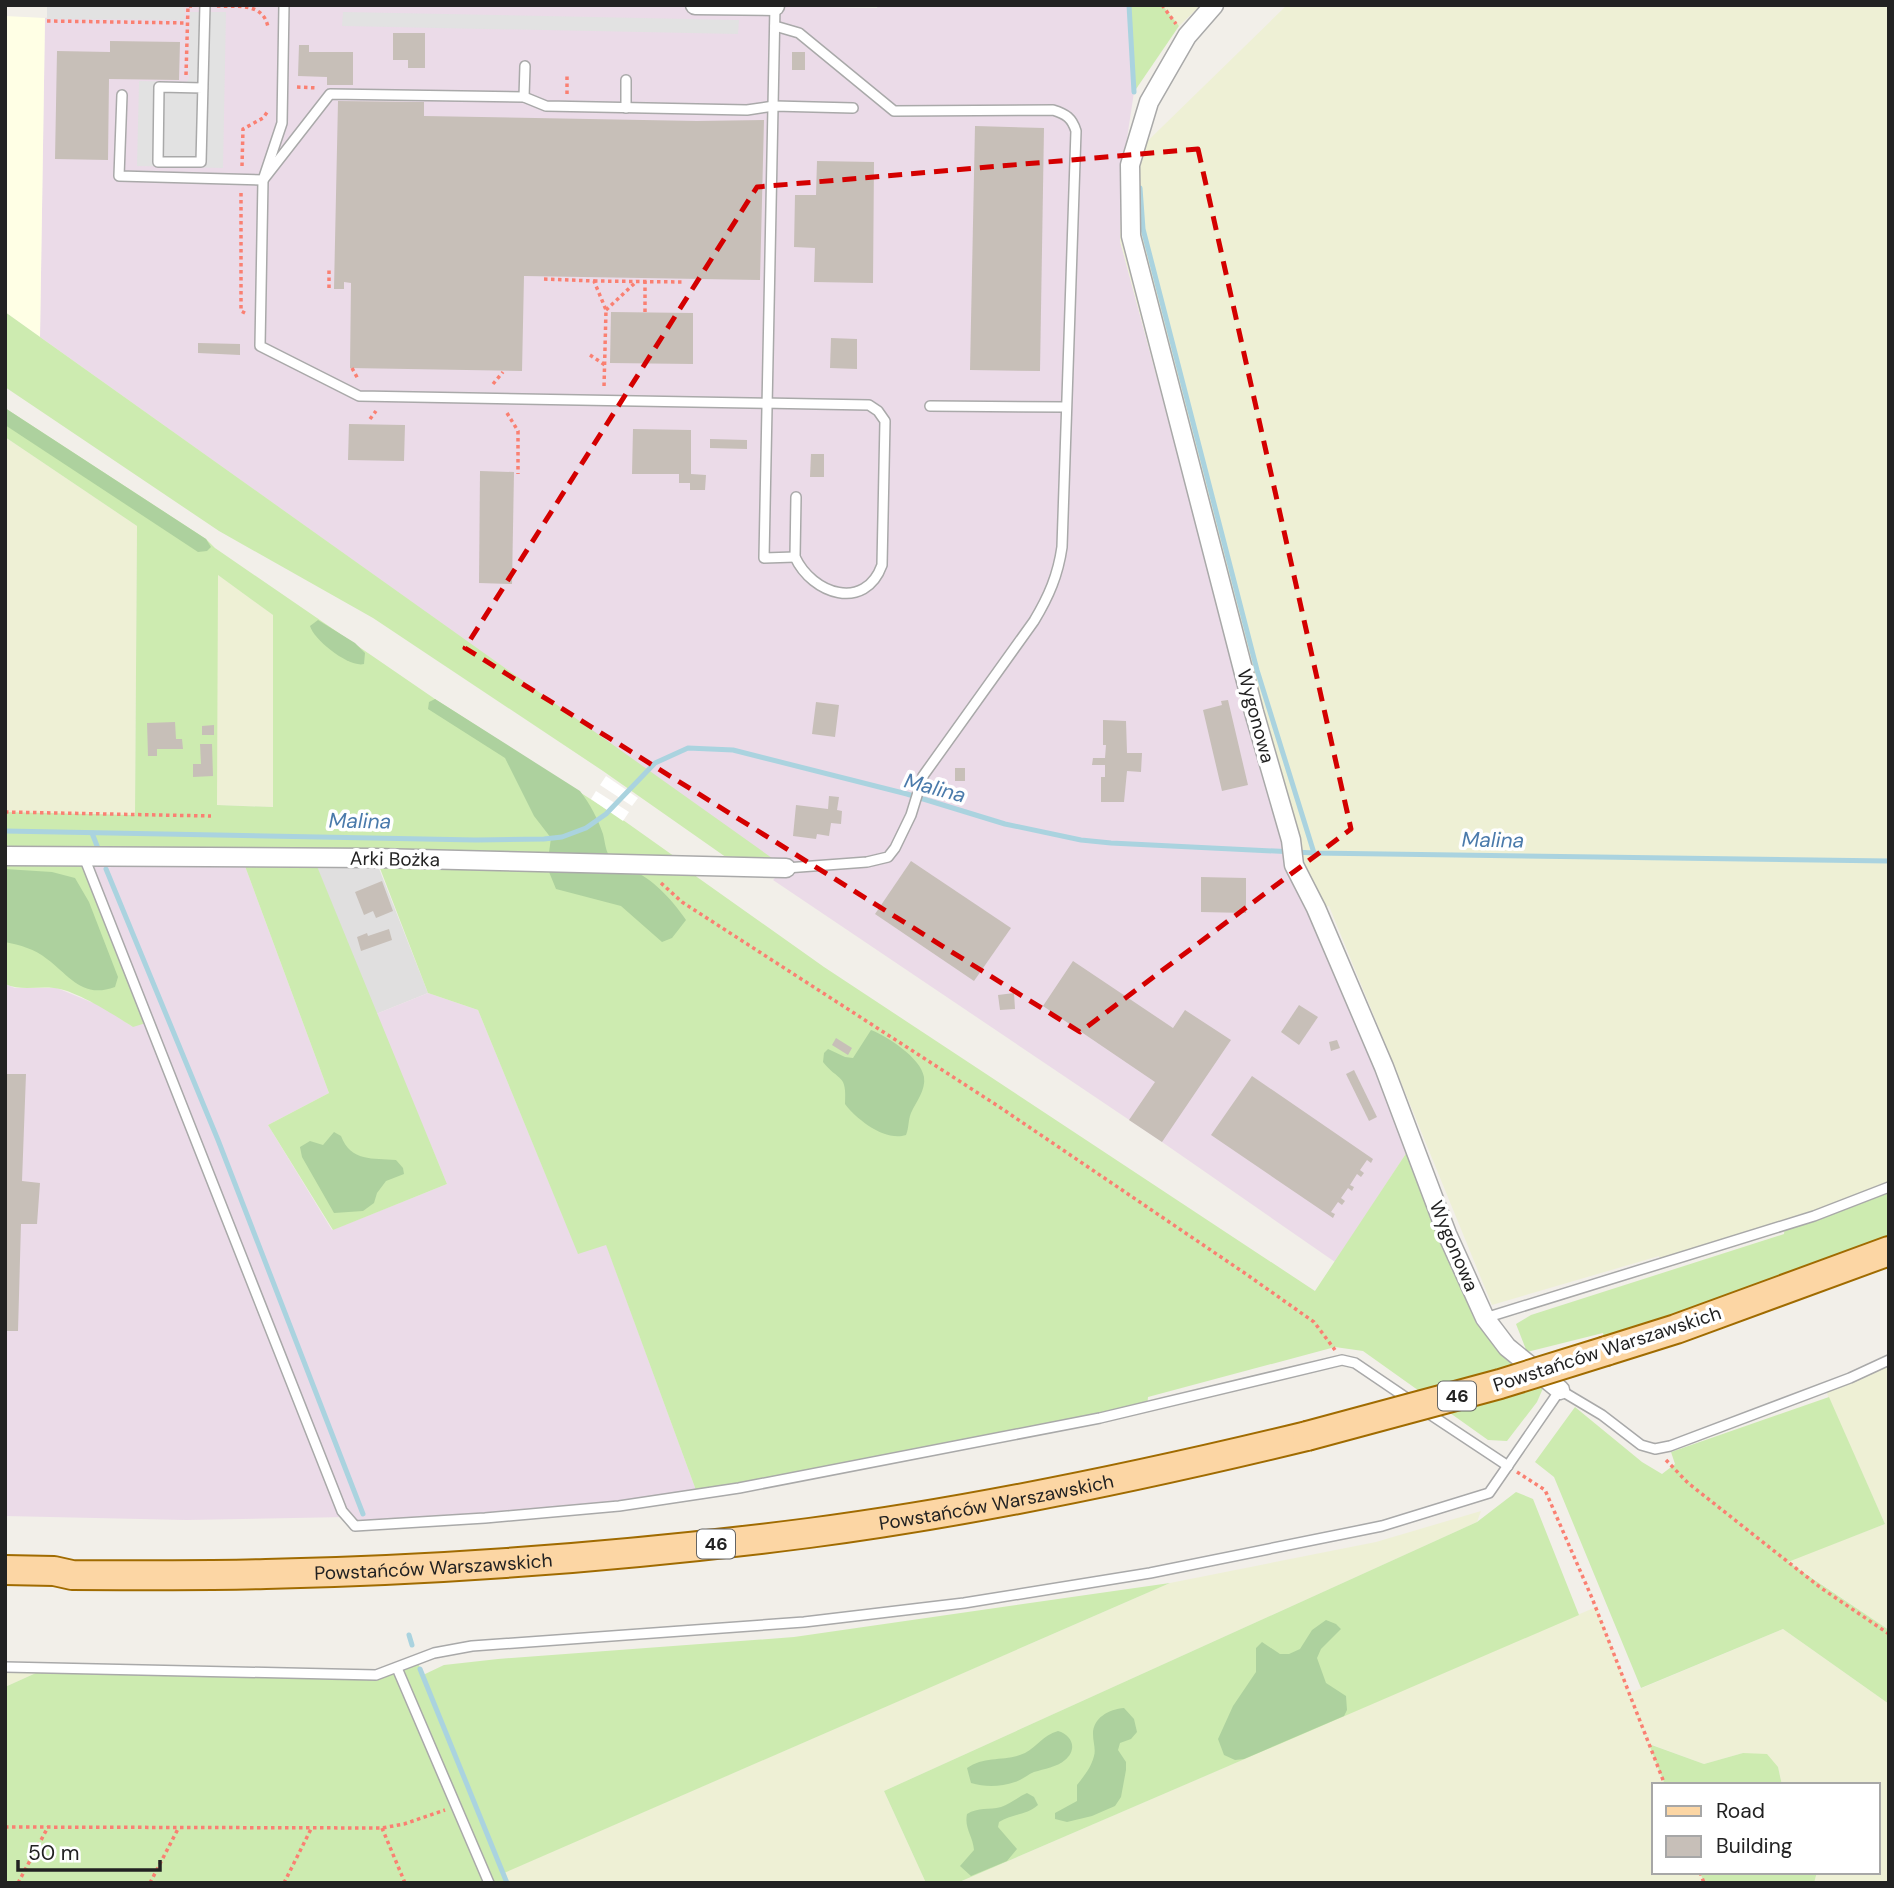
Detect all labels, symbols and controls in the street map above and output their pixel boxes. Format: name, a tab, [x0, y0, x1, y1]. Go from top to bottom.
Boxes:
street label: Wygonowa	[1231, 666, 1281, 766]
water label: Malina	[901, 766, 969, 810]
water label: Malina	[328, 806, 392, 836]
water label: Malina	[1461, 825, 1525, 855]
street label: Arki Bożka	[350, 846, 440, 872]
street label: Wygonowa	[1424, 1197, 1484, 1295]
street label: Powstańców Warszawskich	[1490, 1300, 1724, 1398]
road number: 46	[1438, 1381, 1476, 1410]
street label: Powstańców Warszawskich	[877, 1468, 1116, 1535]
road number: 46	[697, 1530, 735, 1559]
street label: Powstańców Warszawskich	[314, 1547, 553, 1585]
legend	[1652, 1783, 1880, 1874]
text: Road	[1716, 1797, 1765, 1825]
scale bar	[18, 1828, 159, 1872]
text: Building	[1716, 1832, 1793, 1860]
text: 50 m	[28, 1839, 79, 1867]

